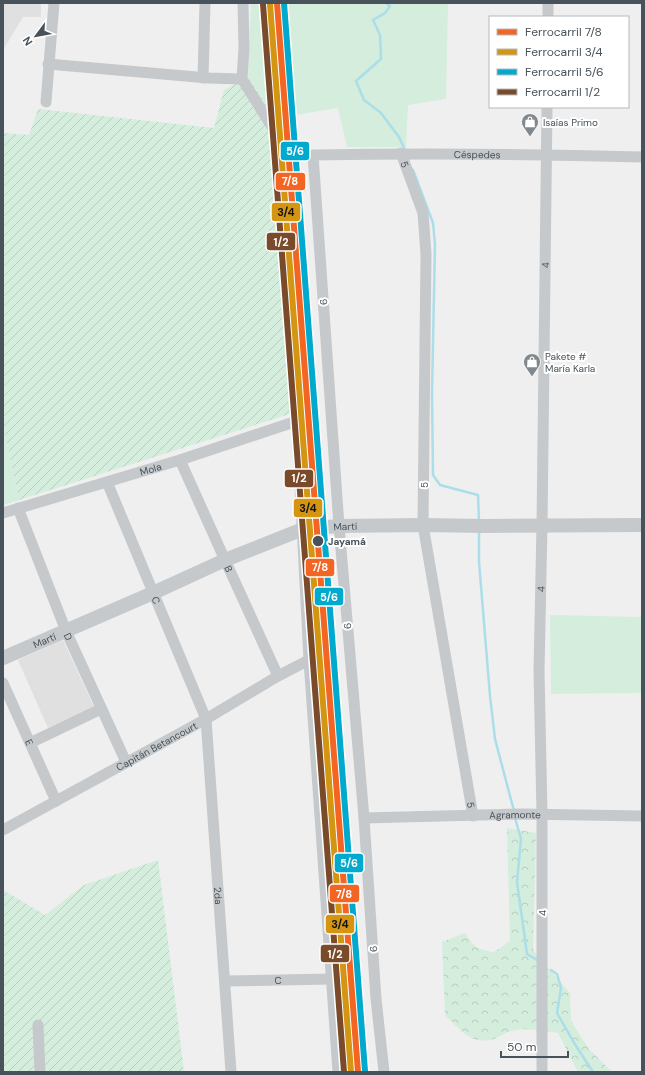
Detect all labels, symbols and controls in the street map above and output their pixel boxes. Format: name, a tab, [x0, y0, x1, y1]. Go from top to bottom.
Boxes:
north arrow	[16, 16, 56, 56]
legend	[489, 16, 629, 108]
text: Ferrocarril 7/8	[525, 24, 602, 40]
text: N	[19, 34, 36, 48]
text: Ferrocarril 3/4	[525, 44, 602, 60]
text: Ferrocarril 5/6	[525, 64, 604, 80]
text: Ferrocarril 1/2	[525, 84, 600, 100]
shop icon: Isaías Primo	[520, 112, 540, 137]
place label: Isaías Primo	[543, 116, 598, 129]
line badge: 5/6	[280, 141, 310, 161]
text: 5/6	[286, 144, 304, 158]
street label: Céspedes	[454, 148, 501, 161]
street label: 5	[398, 159, 412, 170]
line badge: 7/8	[275, 172, 306, 191]
text: 7/8	[282, 174, 298, 188]
line badge: 3/4	[271, 202, 301, 222]
text: 3/4	[277, 205, 295, 219]
line badge: 1/2	[266, 232, 296, 251]
text: 1/2	[273, 235, 289, 249]
street label: 4	[539, 262, 552, 268]
street label: 6	[317, 298, 330, 306]
place label: Pakete # María Karla	[545, 350, 595, 375]
shop icon: Pakete # María Karla	[522, 352, 542, 377]
street label: Mola	[138, 460, 163, 479]
line badge: 1/2	[284, 469, 314, 488]
text: 1/2	[291, 471, 307, 485]
street label: 5	[418, 482, 431, 488]
line badge: 3/4	[293, 498, 323, 518]
text: 3/4	[299, 501, 317, 515]
street label: Martí	[333, 520, 358, 533]
marker: Jayamá	[311, 534, 325, 548]
place label: Jayamá	[328, 535, 366, 548]
line badge: 7/8	[305, 558, 335, 577]
text: 7/8	[312, 560, 328, 574]
street label: B	[221, 563, 236, 574]
street label: 4	[535, 586, 548, 592]
line badge: 5/6	[314, 587, 344, 606]
text: 5/6	[320, 590, 338, 604]
street label: C	[148, 594, 163, 606]
street label: 6	[341, 622, 354, 630]
street label: Martí	[31, 630, 59, 651]
street label: D	[61, 631, 75, 643]
street label: Capitán Betancourt	[114, 719, 200, 774]
street label: E	[22, 737, 36, 748]
street label: 5	[464, 801, 478, 809]
street label: Agramonte	[489, 808, 541, 822]
line badge: 5/6	[334, 853, 364, 873]
text: 5/6	[340, 856, 358, 870]
line badge: 7/8	[329, 884, 360, 903]
street label: 2da	[211, 887, 225, 905]
text: 7/8	[336, 887, 352, 901]
street label: 4	[536, 910, 549, 916]
line badge: 3/4	[325, 914, 355, 934]
text: 3/4	[331, 917, 349, 931]
line badge: 1/2	[320, 944, 350, 963]
street label: 6	[367, 945, 380, 953]
text: 1/2	[327, 947, 343, 961]
street label: C	[274, 974, 282, 987]
scale bar	[501, 1033, 568, 1059]
text: 50 m	[507, 1039, 536, 1055]

